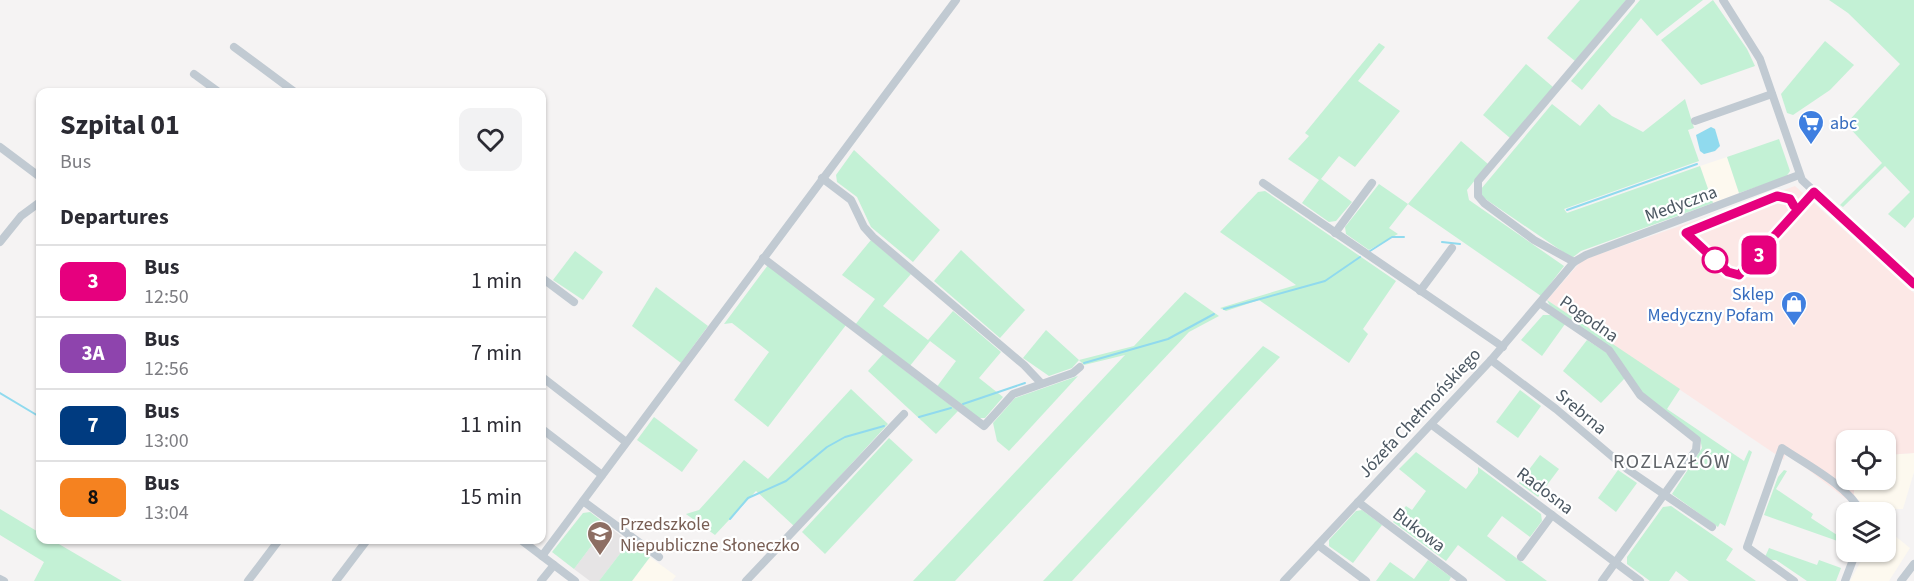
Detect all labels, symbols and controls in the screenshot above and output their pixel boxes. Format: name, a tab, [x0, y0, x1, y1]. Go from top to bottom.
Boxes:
text: Szpital 01	[60, 105, 180, 145]
button: heart	[459, 108, 522, 171]
supermarket icon: abc	[1796, 108, 1826, 146]
place label: abc	[1830, 111, 1857, 136]
text: Bus	[60, 148, 91, 176]
street label: Medyczna	[1641, 179, 1721, 229]
text: Departures	[60, 201, 169, 233]
line badge: 3	[1740, 236, 1778, 274]
text: 3	[1753, 240, 1765, 270]
unlabelled marker	[1702, 247, 1728, 273]
text: Bus	[144, 251, 180, 283]
text: 1 min	[471, 265, 522, 297]
text: 3	[87, 266, 99, 296]
place label: Sklep Medyczny Pofam	[1648, 282, 1774, 328]
text: 12:50	[144, 283, 189, 311]
shop icon: Sklep Medyczny Pofam	[1779, 289, 1809, 327]
street label: Pogodna	[1554, 290, 1624, 348]
text: Bus	[144, 323, 180, 355]
text: 7 min	[471, 337, 522, 369]
text: 3A	[81, 338, 105, 368]
street label: Józefa Chełmońskiego	[1353, 343, 1487, 483]
text: 12:56	[144, 355, 189, 383]
street label: Srebrna	[1550, 383, 1612, 441]
text: Bus	[144, 395, 180, 427]
text: 11 min	[460, 409, 522, 441]
text: 7	[87, 410, 99, 440]
text: 13:00	[144, 427, 189, 455]
map controls	[1836, 430, 1896, 562]
button: locate	[1836, 430, 1896, 490]
district label: ROZLAZŁÓW	[1613, 448, 1731, 476]
street label: Radosna	[1511, 461, 1579, 521]
text: Bus	[144, 467, 180, 499]
text: 15 min	[460, 481, 522, 513]
text: 8	[87, 482, 99, 512]
text: 13:04	[144, 499, 189, 527]
street label: Bukowa	[1387, 502, 1451, 558]
button: layers	[1836, 502, 1896, 562]
place label: Przedszkole Niepubliczne Słoneczko	[620, 512, 800, 558]
school or university icon: Przedszkole Niepubliczne Słoneczko	[585, 519, 615, 557]

